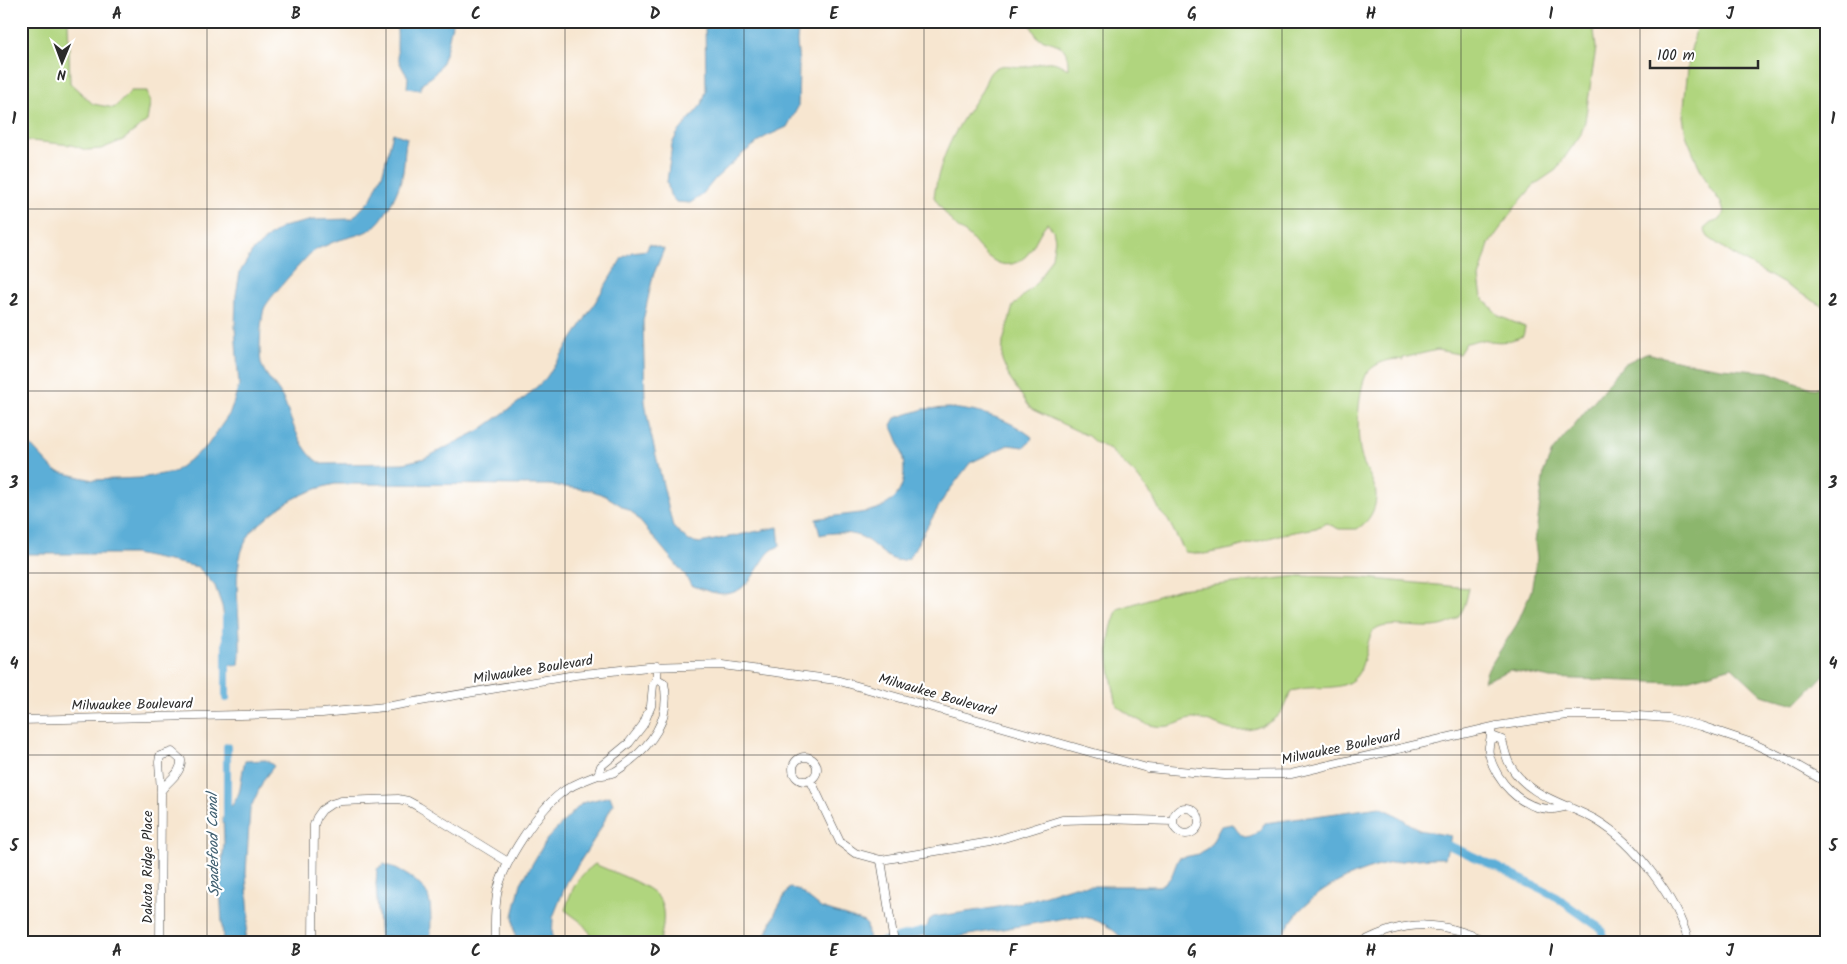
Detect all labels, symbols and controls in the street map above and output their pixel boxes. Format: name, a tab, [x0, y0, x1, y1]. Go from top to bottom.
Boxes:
text: A	[112, 2, 122, 27]
text: B	[291, 2, 301, 27]
text: C	[471, 2, 481, 27]
text: D	[650, 2, 661, 27]
text: E	[830, 2, 840, 27]
text: F	[1009, 2, 1019, 27]
text: G	[1187, 2, 1197, 27]
text: H	[1366, 2, 1376, 27]
text: I	[1549, 2, 1554, 27]
text: J	[1726, 2, 1735, 27]
north arrow	[38, 38, 88, 88]
scale bar	[1650, 38, 1757, 70]
text: 100 m	[1657, 44, 1695, 68]
text: N	[57, 63, 66, 85]
text: 1	[12, 107, 17, 132]
text: 1	[1831, 107, 1836, 132]
text: 2	[9, 289, 19, 314]
text: 2	[1828, 289, 1838, 314]
text: 3	[9, 471, 19, 496]
text: 3	[1828, 471, 1838, 496]
street label: Milwaukee Boulevard	[471, 650, 596, 690]
text: 4	[10, 652, 19, 677]
text: 4	[1829, 652, 1838, 677]
street label: Milwaukee Boulevard	[876, 668, 999, 723]
street label: Milwaukee Boulevard	[71, 693, 194, 717]
street label: Milwaukee Boulevard	[1279, 724, 1404, 771]
water label: Spadefood Canal	[201, 790, 227, 897]
street label: Dakota Ridge Place	[137, 810, 159, 924]
text: 5	[9, 834, 20, 859]
text: 5	[1828, 834, 1839, 859]
text: A	[112, 939, 122, 964]
text: B	[291, 939, 301, 964]
text: C	[471, 939, 481, 964]
text: D	[650, 939, 661, 964]
text: E	[830, 939, 840, 964]
text: F	[1009, 939, 1019, 964]
text: G	[1187, 939, 1197, 964]
text: H	[1366, 939, 1376, 964]
text: I	[1549, 939, 1554, 964]
text: J	[1726, 939, 1735, 964]

